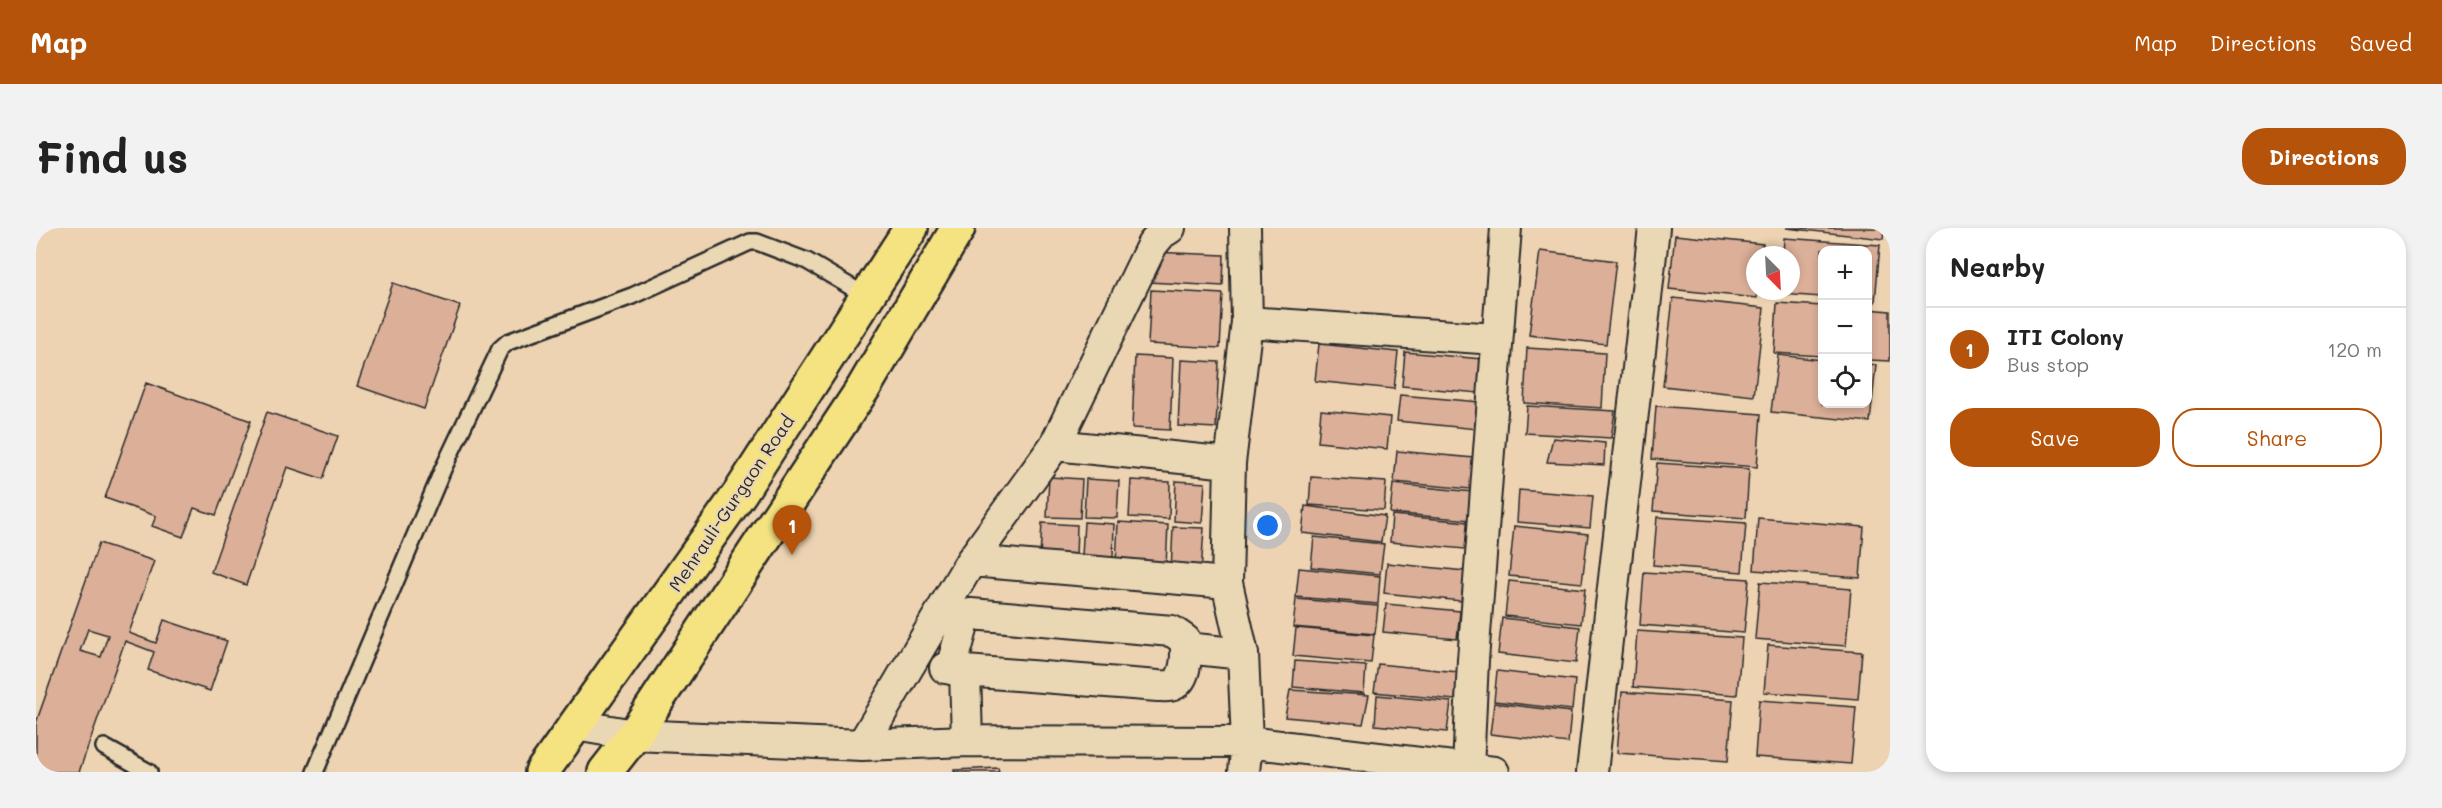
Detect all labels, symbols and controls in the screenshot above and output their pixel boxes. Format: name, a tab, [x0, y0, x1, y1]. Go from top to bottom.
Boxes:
text: Map	[30, 24, 87, 60]
text: Map	[2134, 29, 2177, 56]
text: Directions	[2210, 29, 2317, 56]
text: Saved	[2350, 29, 2412, 56]
button: Directions	[2242, 128, 2406, 185]
text: Find us	[36, 129, 188, 184]
north arrow	[1746, 246, 1800, 300]
map controls	[1818, 246, 1872, 408]
button: +	[1818, 246, 1872, 300]
text: Nearby	[1950, 250, 2045, 284]
button: −	[1818, 300, 1872, 354]
text: ITI Colony	[2007, 322, 2124, 351]
text: 1	[1965, 336, 1974, 362]
text: 120 m	[2327, 336, 2382, 362]
text: Bus stop	[2007, 351, 2089, 377]
button: locate	[1818, 354, 1872, 408]
button: Save	[1950, 408, 2160, 467]
button: Share	[2172, 408, 2382, 467]
street label: Mehrauli-Gurgaon Road	[663, 410, 799, 596]
pin: 1	[772, 506, 812, 555]
your location	[1253, 511, 1282, 540]

